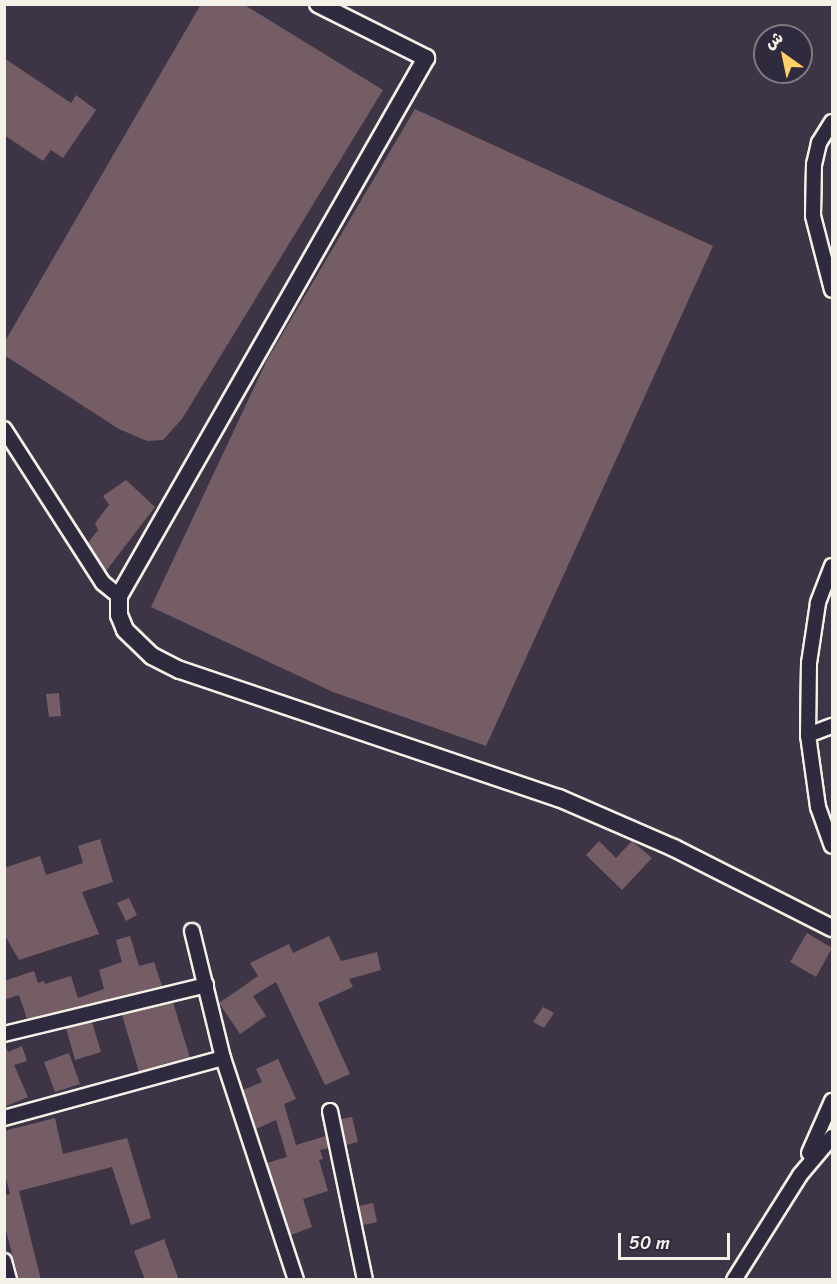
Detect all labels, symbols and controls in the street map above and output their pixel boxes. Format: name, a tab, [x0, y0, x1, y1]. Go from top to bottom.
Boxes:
text: ش	[759, 23, 789, 57]
north arrow	[753, 24, 813, 84]
scale bar	[621, 1221, 734, 1259]
text: 50 m	[629, 1227, 670, 1259]

